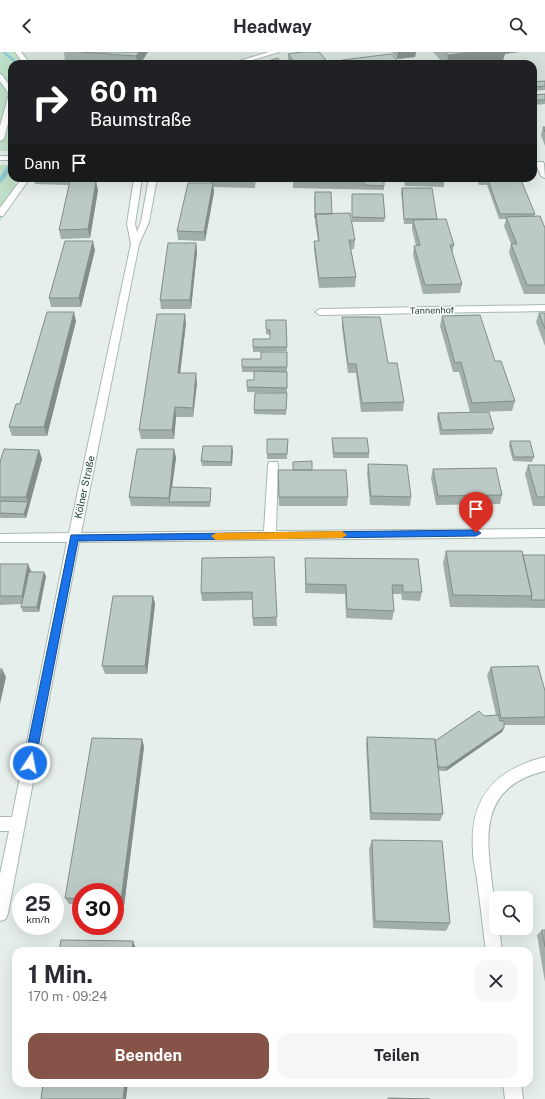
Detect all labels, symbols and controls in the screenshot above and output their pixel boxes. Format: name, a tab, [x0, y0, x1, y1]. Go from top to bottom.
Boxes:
icon: back	[16, 15, 38, 37]
icon: search	[507, 15, 529, 37]
text: Headway	[233, 16, 312, 37]
text: 60 m	[90, 75, 158, 108]
icon: right	[24, 76, 76, 128]
text: Baumstraße	[90, 109, 191, 130]
icon: arrive	[68, 152, 90, 174]
text: Dann	[24, 155, 60, 172]
street label: Tannenhof	[410, 304, 455, 316]
street label: Kölner Straße	[71, 454, 97, 520]
pin	[459, 492, 493, 533]
icon: arrive	[465, 498, 487, 520]
position arrow	[9, 742, 51, 784]
speed limit sign: 30	[72, 883, 124, 935]
map controls	[489, 891, 533, 935]
button: search	[489, 891, 533, 935]
text: 25	[25, 892, 51, 916]
text: km/h	[26, 913, 50, 925]
text: 1 Min.	[28, 960, 93, 988]
button: close	[475, 960, 517, 1002]
text: 170 m · 09:24	[28, 989, 108, 1004]
button: Beenden	[28, 1033, 269, 1079]
button: Teilen	[277, 1033, 517, 1079]

